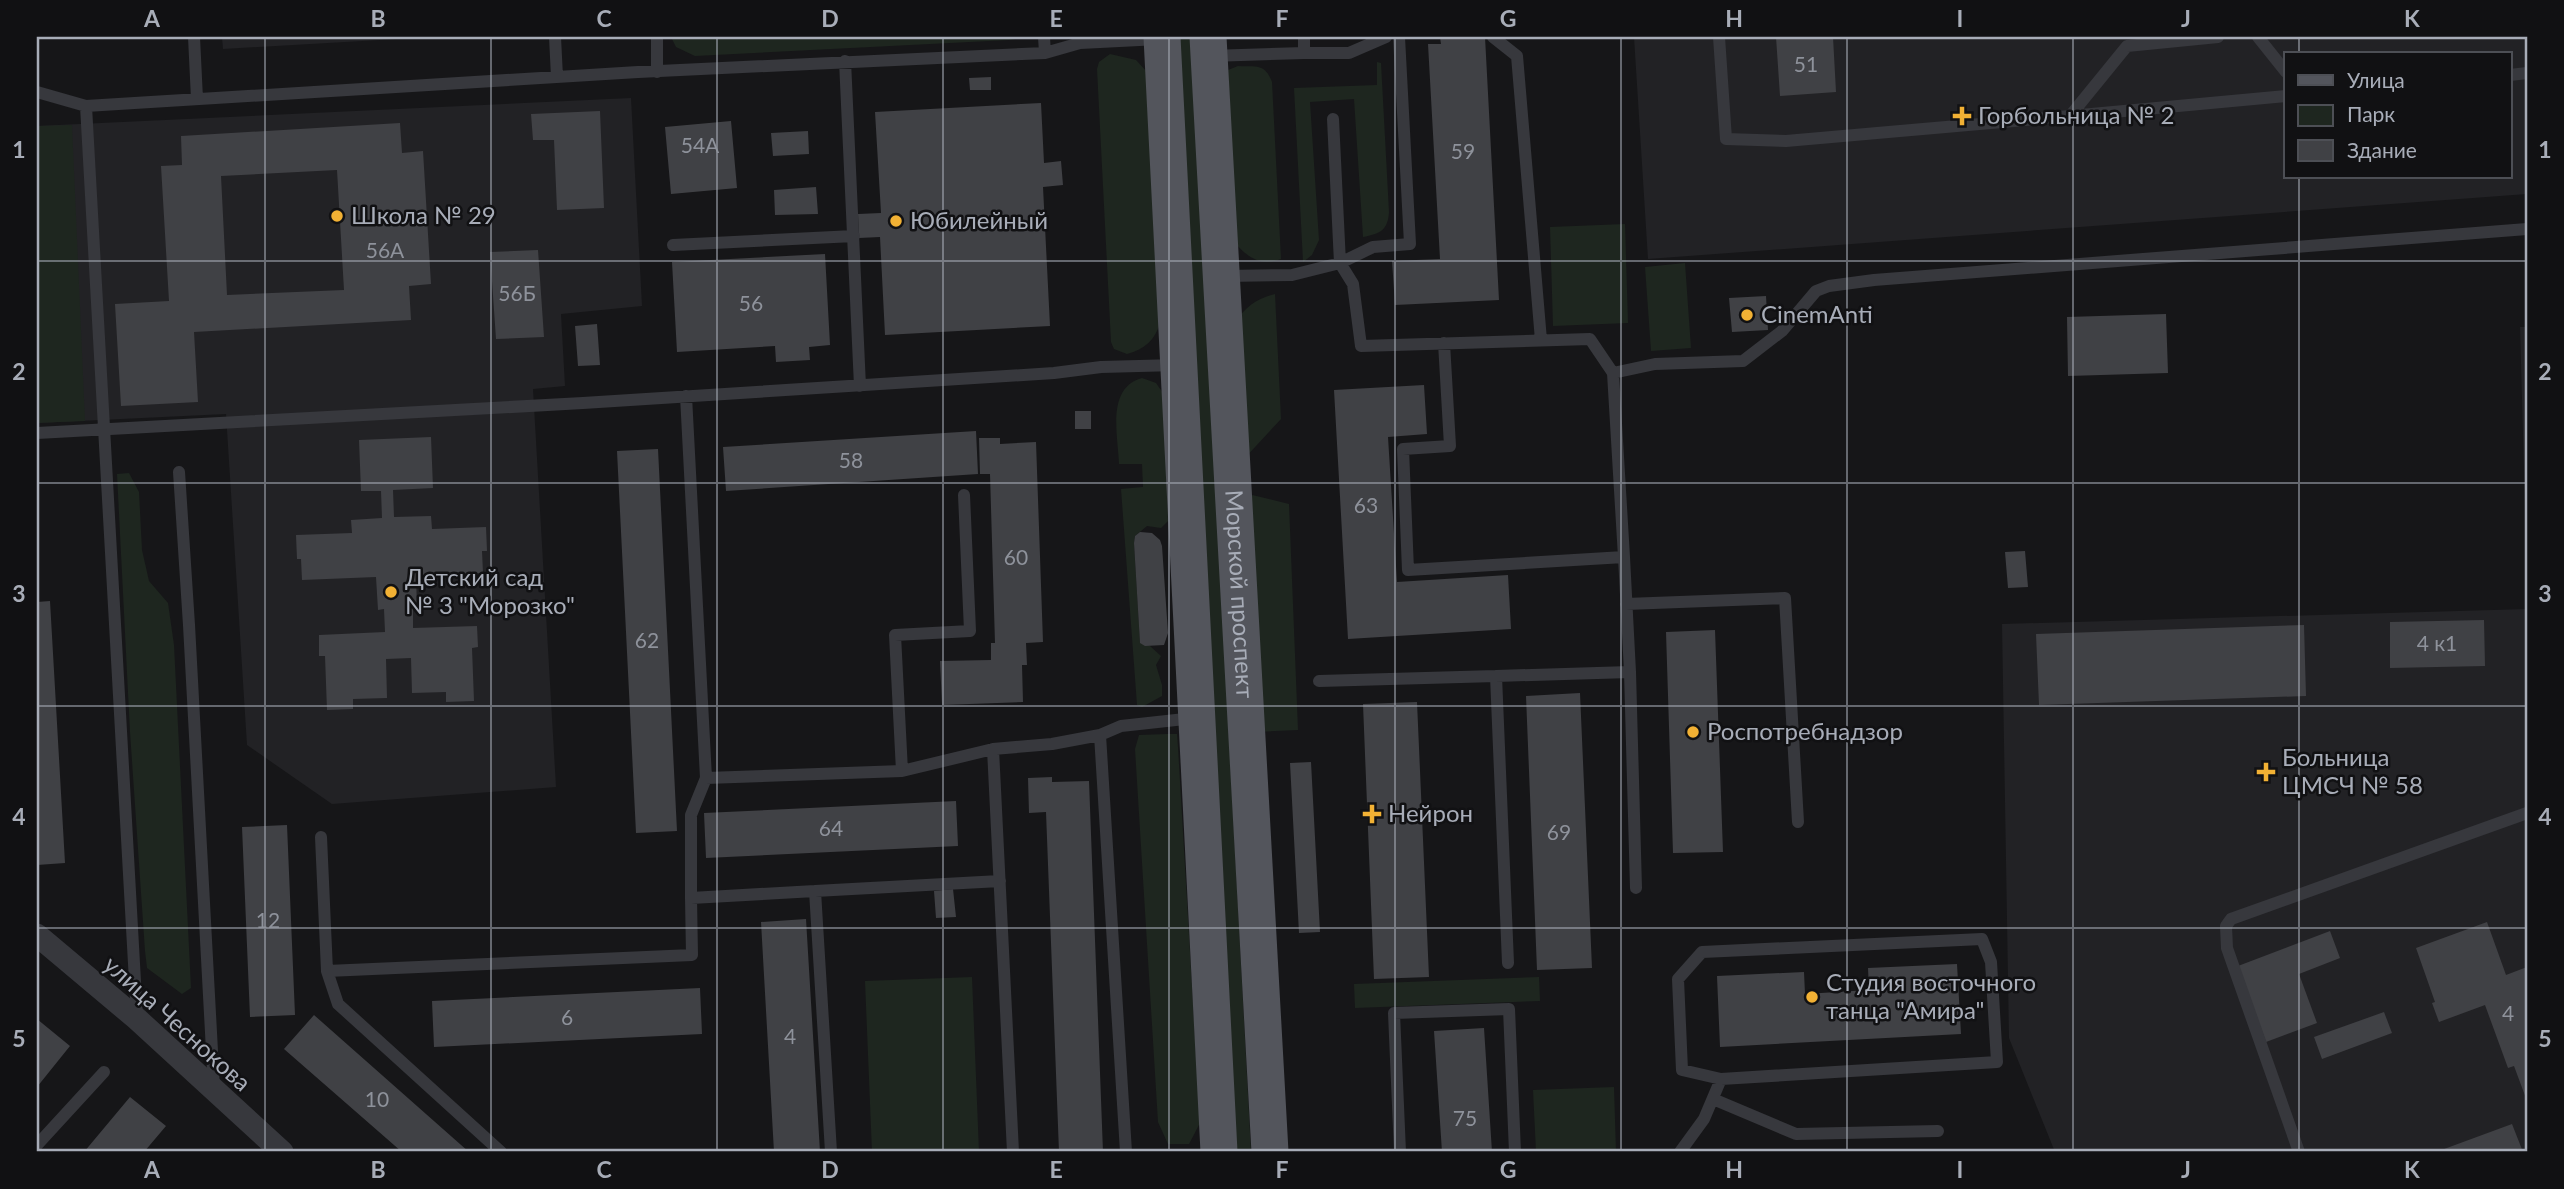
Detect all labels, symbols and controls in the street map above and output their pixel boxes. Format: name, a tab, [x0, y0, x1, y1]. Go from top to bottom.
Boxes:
text: A	[143, 4, 161, 32]
text: B	[370, 4, 386, 32]
text: C	[596, 4, 612, 32]
text: D	[821, 4, 839, 32]
text: E	[1049, 4, 1063, 32]
text: F	[1275, 4, 1289, 32]
text: G	[1500, 4, 1516, 32]
text: H	[1725, 4, 1743, 32]
text: I	[1957, 4, 1963, 32]
text: J	[2181, 4, 2191, 32]
text: K	[2404, 4, 2420, 32]
house number: 51	[1794, 51, 1818, 76]
legend	[2284, 52, 2512, 178]
text: Улица	[2347, 67, 2405, 92]
place label: Горбольница № 2	[1978, 100, 2174, 129]
text: Парк	[2347, 101, 2395, 126]
marker: Горбольница № 2	[1952, 106, 1972, 126]
house number: 54А	[681, 132, 720, 157]
text: 1	[12, 135, 26, 163]
text: 1	[2538, 135, 2552, 163]
text: Здание	[2347, 137, 2417, 162]
house number: 59	[1451, 138, 1475, 163]
place label: Школа № 29	[351, 200, 496, 229]
place label: Юбилейный	[910, 205, 1048, 234]
marker: Школа № 29	[329, 208, 345, 224]
marker: Юбилейный	[888, 213, 904, 229]
house number: 56А	[366, 237, 405, 262]
house number: 56Б	[498, 280, 536, 305]
house number: 56	[739, 290, 763, 315]
place label: CinemAnti	[1761, 299, 1873, 328]
marker: CinemAnti	[1739, 307, 1755, 323]
text: 2	[12, 357, 26, 385]
text: 2	[2538, 357, 2552, 385]
house number: 58	[839, 447, 863, 472]
street label: Морской проспект	[1220, 489, 1261, 699]
house number: 63	[1354, 492, 1378, 517]
house number: 60	[1004, 544, 1028, 569]
place label: Детский сад № 3 "Морозко"	[405, 562, 575, 619]
text: 3	[12, 579, 26, 607]
text: 3	[2538, 579, 2552, 607]
marker: Детский сад № 3 "Морозко"	[383, 584, 399, 600]
house number: 62	[635, 627, 659, 652]
house number: 4 к1	[2417, 630, 2457, 655]
place label: Роспотребнадзор	[1707, 716, 1903, 745]
marker: Роспотребнадзор	[1685, 724, 1701, 740]
place label: Больница ЦМСЧ № 58	[2282, 742, 2423, 799]
marker: Больница ЦМСЧ № 58	[2256, 762, 2276, 782]
place label: Нейрон	[1388, 798, 1473, 827]
text: 4	[12, 802, 26, 830]
text: 4	[2538, 802, 2552, 830]
marker: Нейрон	[1362, 804, 1382, 824]
house number: 64	[819, 815, 843, 840]
house number: 69	[1547, 819, 1571, 844]
house number: 12	[256, 907, 280, 932]
street label: улица Чеснокова	[99, 949, 258, 1097]
place label: Студия восточного танца "Амира"	[1826, 967, 2036, 1024]
marker: Студия восточного танца "Амира"	[1804, 989, 1820, 1005]
house number: 4	[2502, 1000, 2514, 1025]
house number: 6	[561, 1004, 573, 1029]
house number: 4	[784, 1023, 796, 1048]
text: 5	[12, 1024, 26, 1052]
text: 5	[2538, 1024, 2552, 1052]
house number: 10	[365, 1086, 389, 1111]
house number: 75	[1453, 1105, 1477, 1130]
text: A	[143, 1155, 161, 1183]
text: B	[370, 1155, 386, 1183]
text: C	[596, 1155, 612, 1183]
text: D	[821, 1155, 839, 1183]
text: E	[1049, 1155, 1063, 1183]
text: F	[1275, 1155, 1289, 1183]
text: G	[1500, 1155, 1516, 1183]
text: H	[1725, 1155, 1743, 1183]
text: I	[1957, 1155, 1963, 1183]
text: J	[2181, 1155, 2191, 1183]
text: K	[2404, 1155, 2420, 1183]

